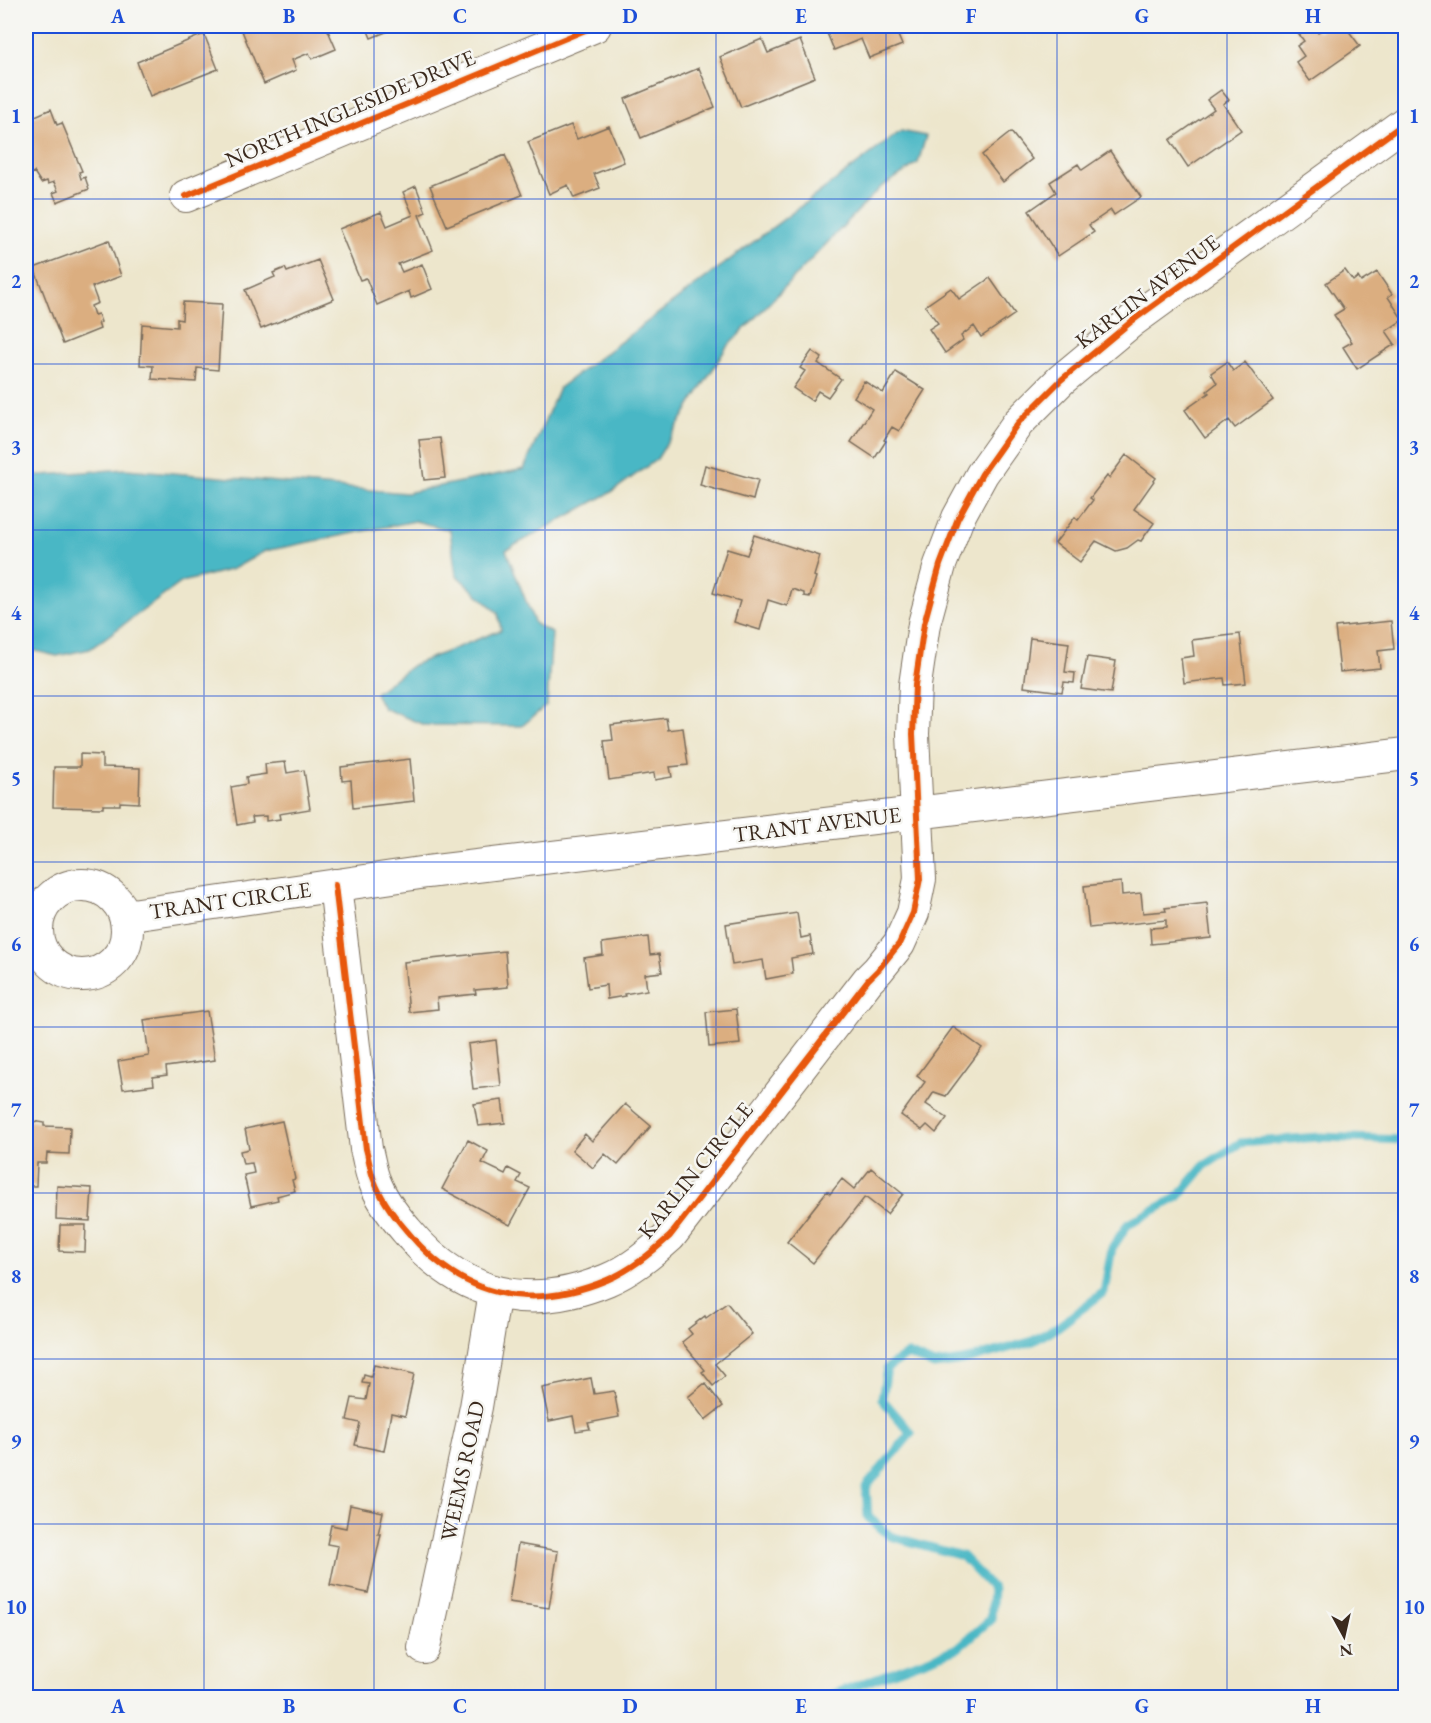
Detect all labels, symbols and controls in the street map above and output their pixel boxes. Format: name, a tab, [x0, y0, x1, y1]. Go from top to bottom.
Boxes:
text: A	[110, 3, 126, 29]
text: B	[283, 3, 295, 29]
text: C	[453, 3, 467, 29]
text: D	[622, 3, 638, 29]
text: E	[795, 3, 807, 29]
text: F	[966, 3, 977, 29]
text: G	[1135, 3, 1149, 29]
text: H	[1305, 3, 1321, 29]
street label: NORTH INGLESIDE DRIVE	[221, 43, 480, 174]
text: 1	[11, 103, 21, 129]
text: 1	[1409, 103, 1419, 129]
street label: KARLIN AVENUE	[1069, 228, 1225, 355]
text: 2	[11, 268, 22, 294]
text: 2	[1409, 268, 1420, 294]
text: 3	[11, 434, 21, 460]
text: 3	[1409, 434, 1419, 460]
text: 4	[11, 600, 22, 626]
text: 4	[1409, 600, 1420, 626]
text: 5	[11, 765, 21, 791]
text: 5	[1409, 765, 1419, 791]
street label: TRANT AVENUE	[732, 800, 902, 849]
street label: TRANT CIRCLE	[147, 875, 313, 926]
text: 6	[11, 931, 22, 957]
text: 6	[1409, 931, 1420, 957]
street label: KARLIN CIRCLE	[631, 1096, 759, 1245]
text: 7	[11, 1097, 22, 1123]
text: 7	[1409, 1097, 1420, 1123]
text: 8	[11, 1263, 21, 1289]
text: 8	[1409, 1263, 1419, 1289]
street label: WEEMS ROAD	[433, 1398, 492, 1544]
text: 9	[11, 1428, 22, 1454]
text: 9	[1409, 1428, 1420, 1454]
text: 10	[5, 1594, 27, 1620]
text: 10	[1403, 1594, 1425, 1620]
north arrow	[1314, 1606, 1374, 1666]
text: N	[1338, 1639, 1354, 1662]
text: A	[110, 1693, 126, 1719]
text: B	[283, 1693, 295, 1719]
text: C	[453, 1693, 467, 1719]
text: D	[622, 1693, 638, 1719]
text: E	[795, 1693, 807, 1719]
text: F	[966, 1693, 977, 1719]
text: G	[1135, 1693, 1149, 1719]
text: H	[1305, 1693, 1321, 1719]

